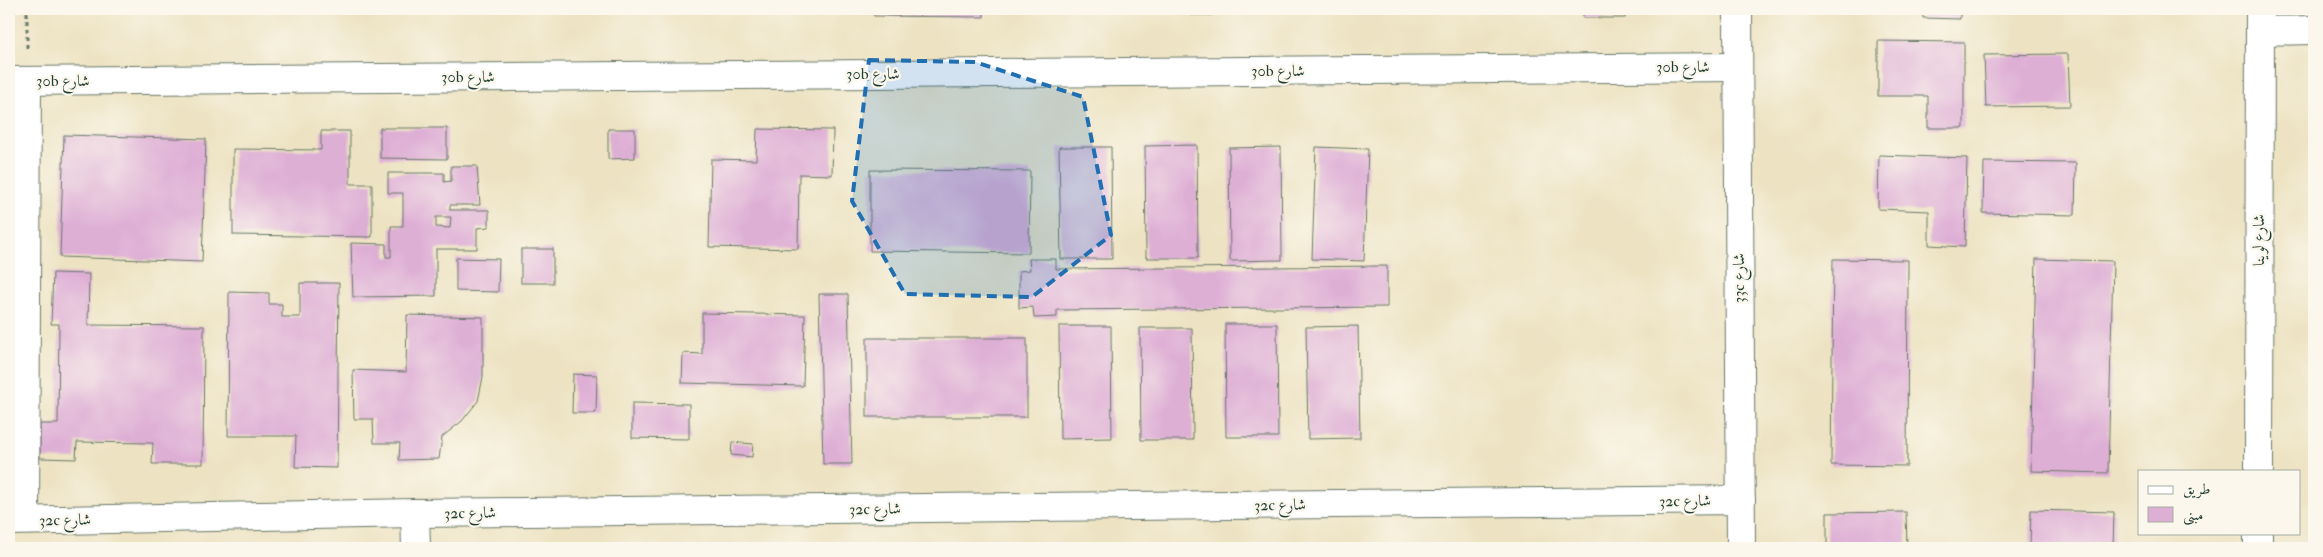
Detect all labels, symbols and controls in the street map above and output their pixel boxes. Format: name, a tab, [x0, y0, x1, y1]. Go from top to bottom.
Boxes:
street label: 30b شارع	[1656, 57, 1710, 80]
street label: 30b شارع	[1251, 61, 1305, 84]
street label: 30b شارع	[846, 64, 900, 87]
street label: 30b شارع	[441, 67, 495, 90]
street label: 30b شارع	[36, 71, 90, 94]
street label: شارع لوينا	[2249, 214, 2272, 266]
street label: 33c شارع	[1729, 253, 1752, 303]
legend	[2138, 470, 2300, 534]
text: طريق	[2183, 480, 2210, 499]
street label: 32c شارع	[1659, 491, 1711, 514]
street label: 32c شارع	[1254, 495, 1306, 518]
street label: 32c شارع	[849, 499, 901, 522]
street label: 32c شارع	[444, 503, 496, 526]
text: مبنى	[2183, 506, 2203, 526]
street label: 32c شارع	[39, 510, 91, 533]

